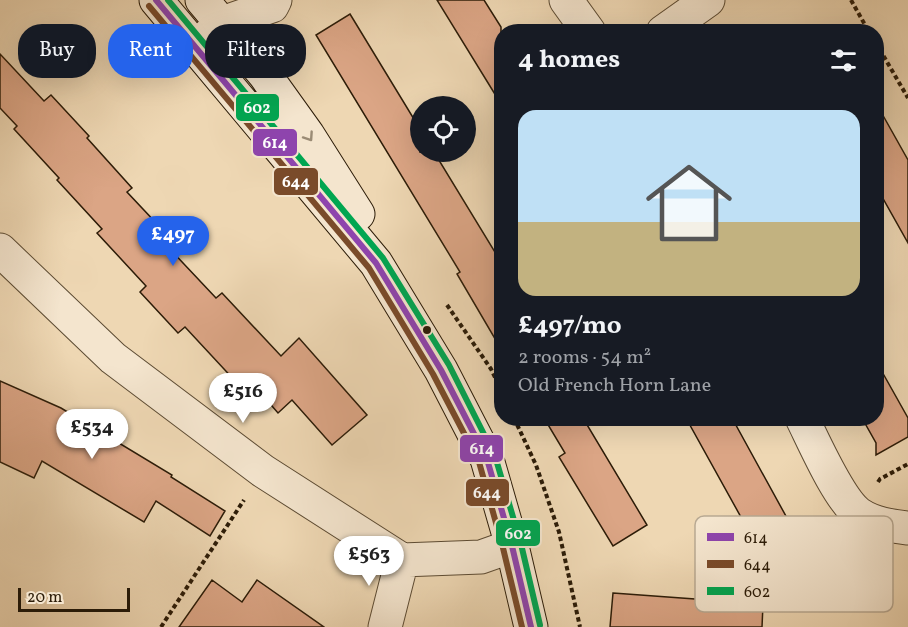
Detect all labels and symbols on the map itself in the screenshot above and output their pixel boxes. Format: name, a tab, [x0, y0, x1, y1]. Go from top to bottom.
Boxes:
line badge: 602	[235, 93, 280, 122]
text: 602	[244, 98, 270, 120]
line badge: 614	[252, 128, 298, 157]
one-way arrow	[302, 130, 313, 141]
text: 614	[263, 133, 288, 155]
line badge: 644	[273, 167, 319, 196]
text: 644	[282, 172, 310, 194]
pin: £497	[137, 216, 209, 267]
unlabelled marker	[421, 324, 433, 336]
pin: £516	[207, 373, 279, 424]
pin: £534	[56, 409, 128, 460]
line badge: 614	[459, 434, 504, 463]
text: 614	[470, 439, 495, 461]
line badge: 644	[465, 478, 510, 507]
text: 644	[473, 483, 501, 505]
legend	[695, 516, 893, 612]
line badge: 602	[495, 519, 541, 547]
text: 602	[505, 524, 531, 546]
text: 614	[744, 528, 768, 550]
pin: £563	[333, 536, 405, 587]
text: 644	[744, 555, 771, 577]
text: 602	[744, 582, 770, 604]
scale bar	[18, 585, 130, 612]

